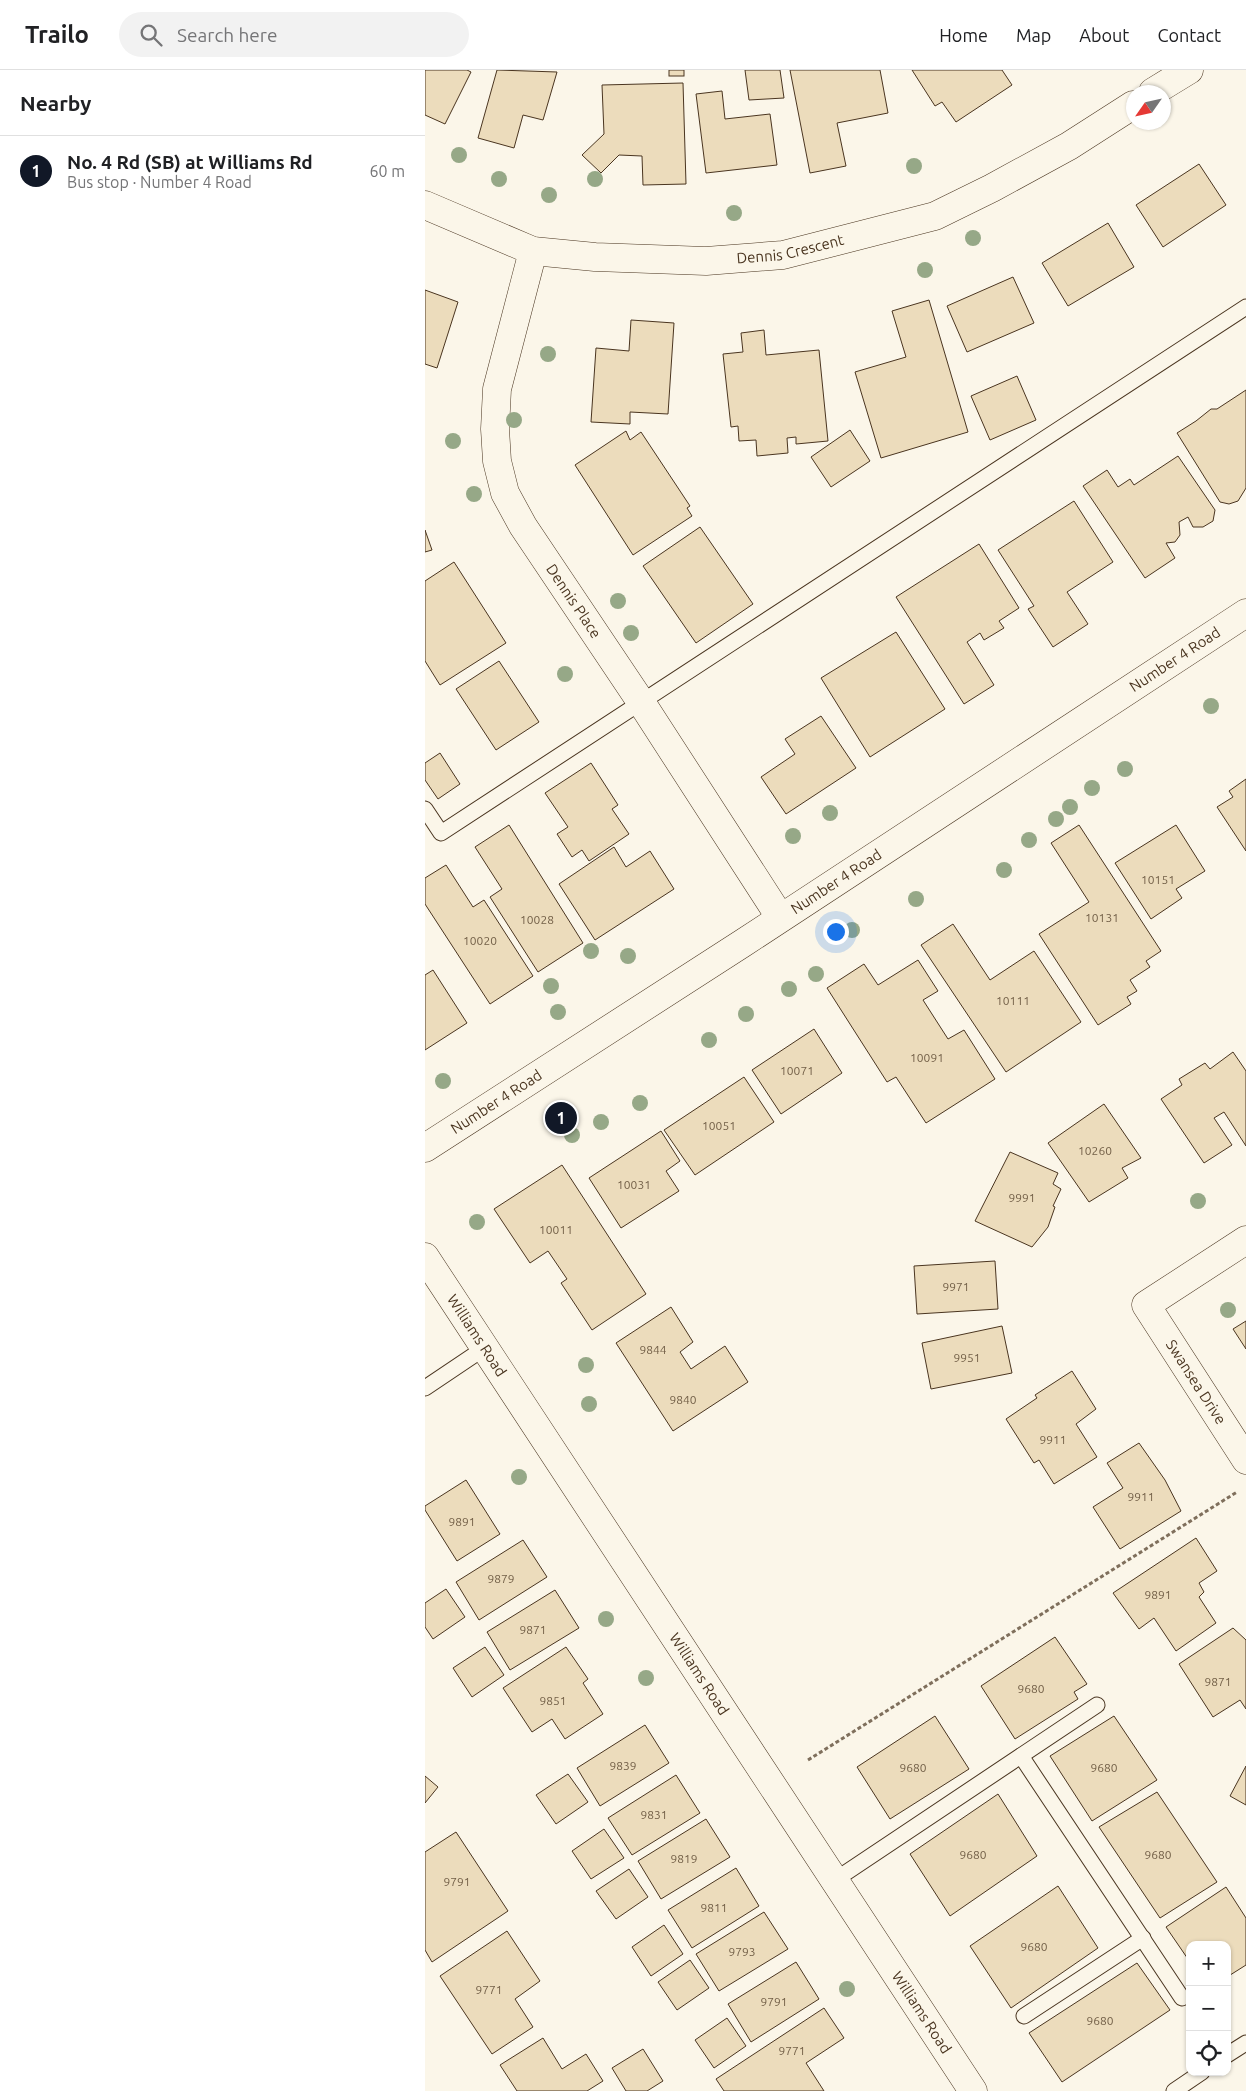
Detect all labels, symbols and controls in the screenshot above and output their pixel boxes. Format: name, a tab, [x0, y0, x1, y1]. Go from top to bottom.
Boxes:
search box	[119, 12, 469, 57]
text: Trailo	[25, 21, 89, 48]
icon: search	[137, 21, 165, 49]
text: Search here	[177, 24, 278, 46]
text: Home	[939, 25, 988, 45]
text: Map	[1016, 25, 1051, 45]
text: About	[1079, 25, 1129, 45]
text: Contact	[1157, 25, 1221, 45]
north arrow	[1126, 85, 1171, 130]
text: Nearby	[20, 91, 91, 115]
text: No. 4 Rd (SB) at Williams Rd	[67, 151, 313, 173]
text: 1	[31, 162, 41, 180]
text: 60 m	[369, 162, 405, 180]
text: Bus stop · Number 4 Road	[67, 173, 252, 191]
street label: Dennis Crescent	[736, 231, 846, 267]
street label: Dennis Place	[543, 561, 605, 641]
street label: Number 4 Road	[1126, 623, 1223, 695]
street label: Number 4 Road	[788, 845, 885, 917]
house number: 10151	[1141, 873, 1175, 886]
house number: 10131	[1085, 911, 1119, 924]
house number: 10028	[520, 913, 554, 926]
your location	[823, 919, 849, 945]
house number: 10020	[463, 934, 497, 947]
house number: 10111	[996, 994, 1030, 1007]
house number: 10091	[910, 1051, 944, 1064]
house number: 10071	[780, 1064, 814, 1077]
street label: Number 4 Road	[447, 1066, 545, 1137]
pin: 1	[545, 1099, 577, 1137]
house number: 10051	[702, 1119, 736, 1132]
house number: 10260	[1078, 1144, 1112, 1157]
house number: 10031	[617, 1178, 651, 1191]
house number: 9991	[1008, 1191, 1036, 1204]
house number: 10011	[539, 1223, 573, 1236]
house number: 9971	[942, 1280, 970, 1293]
street label: Williams Road	[444, 1291, 510, 1379]
street label: Swansea Drive	[1163, 1336, 1230, 1427]
house number: 9844	[639, 1343, 667, 1356]
house number: 9951	[953, 1351, 981, 1364]
house number: 9840	[669, 1393, 697, 1406]
house number: 9911	[1039, 1433, 1067, 1446]
house number: 9911	[1127, 1490, 1155, 1503]
house number: 9891	[448, 1515, 476, 1528]
house number: 9879	[487, 1572, 515, 1585]
house number: 9891	[1144, 1588, 1172, 1601]
house number: 9871	[519, 1623, 547, 1636]
street label: Williams Road	[666, 1630, 733, 1718]
house number: 9871	[1204, 1675, 1232, 1688]
house number: 9680	[1017, 1682, 1045, 1695]
house number: 9851	[539, 1694, 567, 1707]
house number: 9839	[609, 1759, 637, 1772]
house number: 9680	[899, 1761, 927, 1774]
house number: 9680	[1090, 1761, 1118, 1774]
house number: 9831	[640, 1808, 668, 1821]
house number: 9680	[959, 1848, 987, 1861]
house number: 9680	[1144, 1848, 1172, 1861]
house number: 9819	[670, 1852, 698, 1865]
house number: 9791	[443, 1875, 471, 1888]
house number: 9811	[700, 1901, 728, 1914]
house number: 9680	[1020, 1940, 1048, 1953]
map controls	[1186, 1941, 1231, 2076]
button: +	[1186, 1941, 1231, 1986]
house number: 9793	[728, 1945, 756, 1958]
street label: Williams Road	[889, 1968, 955, 2056]
house number: 9771	[475, 1983, 503, 1996]
button: −	[1186, 1986, 1231, 2031]
house number: 9791	[760, 1995, 788, 2008]
house number: 9680	[1086, 2014, 1114, 2027]
button: locate	[1186, 2031, 1231, 2076]
house number: 9771	[778, 2044, 806, 2057]

